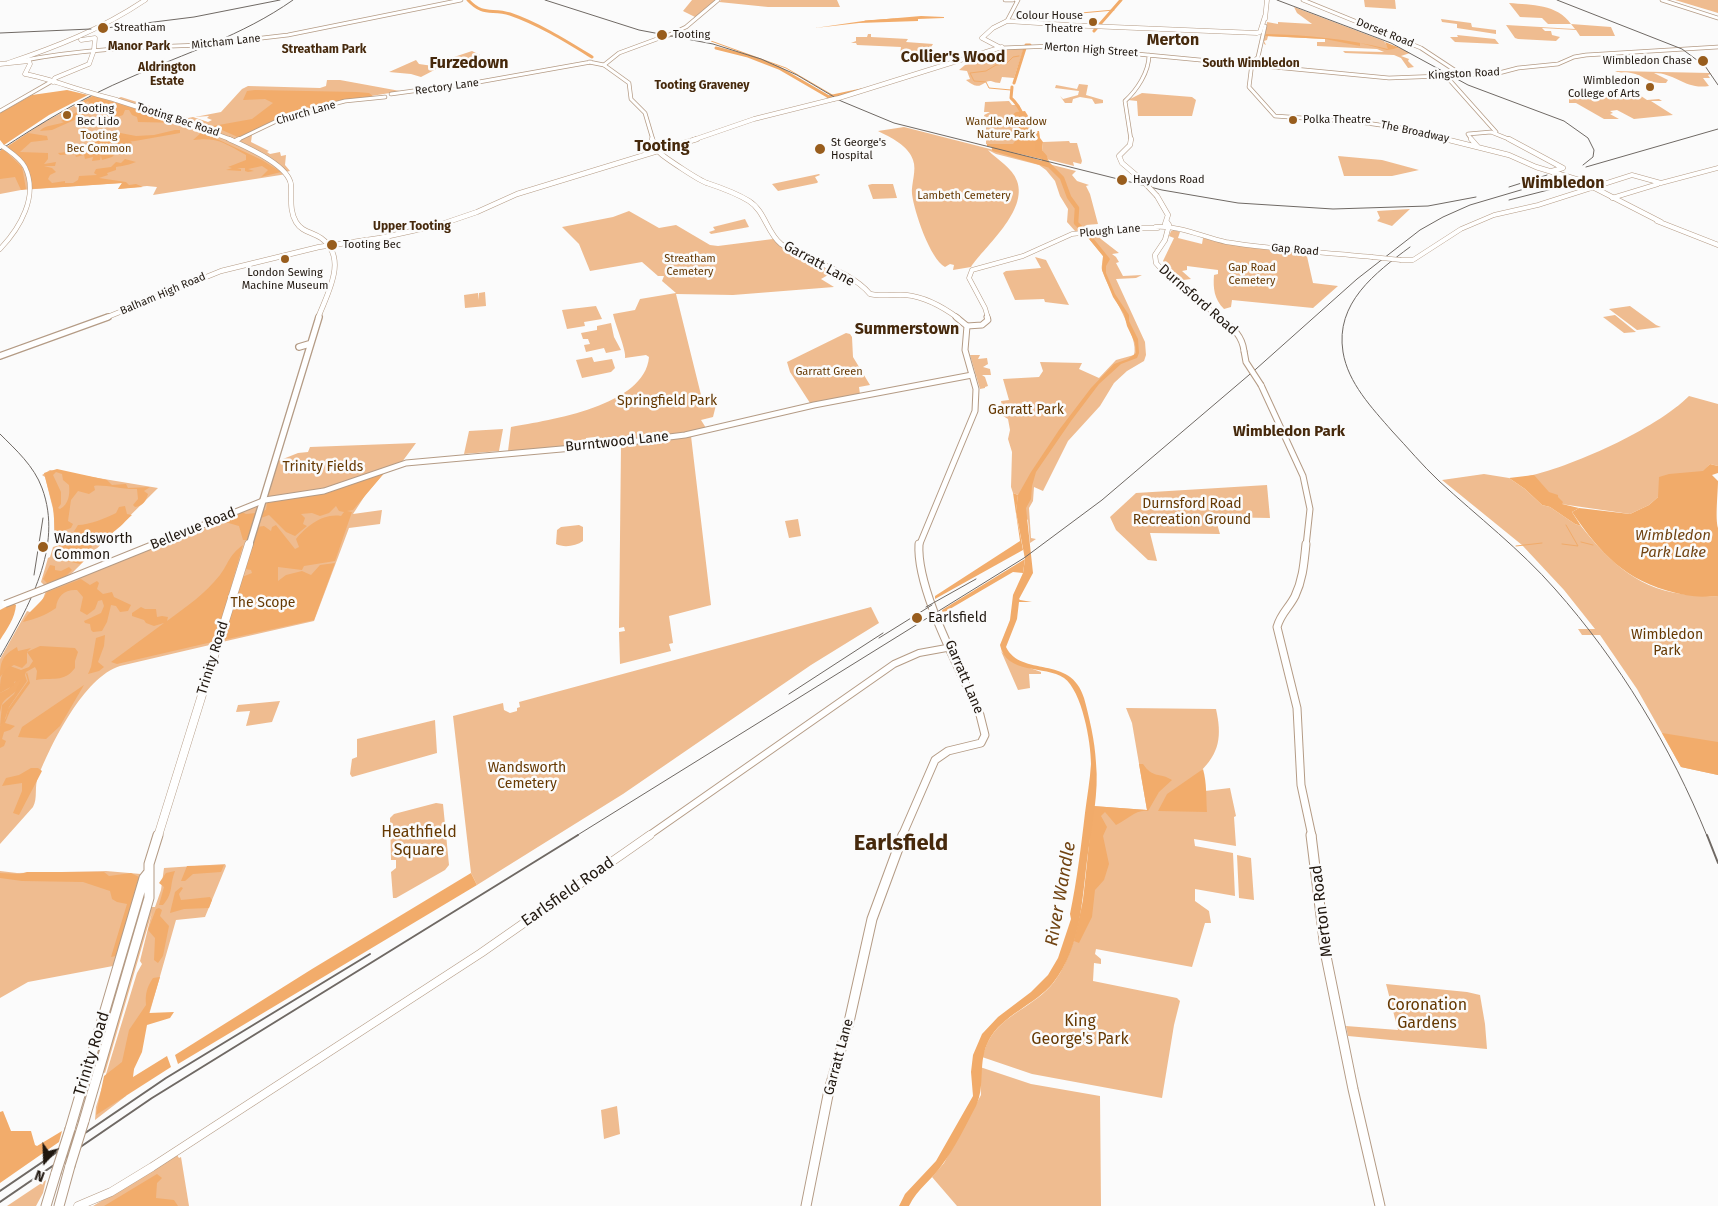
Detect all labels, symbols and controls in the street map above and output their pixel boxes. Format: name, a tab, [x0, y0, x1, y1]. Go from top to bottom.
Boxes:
place label: Colour House Theatre	[1016, 9, 1083, 35]
street label: Dorset Road	[1354, 15, 1416, 51]
marker: Colour House Theatre	[1087, 16, 1099, 28]
marker: Streatham	[96, 21, 110, 35]
place label: Streatham	[114, 21, 166, 35]
marker: Tooting	[655, 28, 669, 42]
place label: Tooting	[673, 28, 710, 42]
district label: Merton	[1147, 31, 1199, 51]
street label: Mitcham Lane	[191, 32, 261, 52]
district label: Manor Park	[108, 40, 170, 54]
street label: Merton High Street	[1044, 40, 1138, 60]
district label: Streatham Park	[282, 43, 366, 57]
district label: Collier's Wood	[901, 48, 1005, 68]
district label: Furzedown	[430, 54, 508, 74]
place label: Wimbledon Chase	[1603, 54, 1692, 68]
marker: Wimbledon Chase	[1696, 54, 1710, 68]
district label: South Wimbledon	[1202, 57, 1300, 71]
district label: Aldrington Estate	[138, 61, 196, 89]
street label: Kingston Road	[1428, 66, 1500, 82]
place label: Wimbledon College of Arts	[1568, 74, 1640, 100]
street label: Rectory Lane	[414, 76, 480, 98]
district label: Tooting Graveney	[654, 79, 750, 93]
marker: Wimbledon College of Arts	[1644, 81, 1656, 93]
street label: Church Lane	[275, 98, 337, 128]
street label: Tooting Bec Road	[135, 100, 221, 140]
place label: Tooting Bec Lido	[77, 102, 119, 128]
marker: Tooting Bec Lido	[61, 109, 73, 121]
place label: Polka Theatre	[1303, 113, 1371, 127]
marker: Polka Theatre	[1287, 114, 1299, 126]
park label: Wandle Meadow Nature Park	[965, 115, 1047, 141]
street label: The Broadway	[1380, 118, 1450, 146]
park label: Tooting Bec Common	[67, 129, 131, 155]
place label: St George's Hospital	[831, 136, 886, 162]
district label: Tooting	[634, 137, 690, 157]
marker: St George's Hospital	[813, 142, 827, 156]
marker: Haydons Road	[1115, 173, 1129, 187]
place label: Haydons Road	[1133, 173, 1205, 187]
district label: Wimbledon	[1522, 174, 1604, 194]
park label: Lambeth Cemetery	[917, 189, 1011, 203]
district label: Upper Tooting	[373, 220, 451, 234]
street label: Plough Lane	[1079, 222, 1141, 240]
marker: Tooting Bec	[325, 238, 339, 252]
place label: Tooting Bec	[343, 238, 401, 252]
street label: Garratt Lane	[781, 238, 857, 290]
street label: Gap Road	[1271, 241, 1319, 259]
park label: Streatham Cemetery	[664, 252, 716, 278]
marker: London Sewing Machine Museum	[279, 253, 291, 265]
street label: Durnsford Road	[1155, 261, 1241, 339]
park label: Gap Road Cemetery	[1228, 261, 1276, 287]
place label: London Sewing Machine Museum	[242, 266, 328, 292]
street label: Balham High Road	[118, 270, 208, 318]
district label: Summerstown	[855, 320, 959, 340]
park label: Garratt Green	[795, 365, 863, 379]
park label: Springfield Park	[617, 393, 717, 409]
park label: Garratt Park	[988, 402, 1064, 418]
district label: Wimbledon Park	[1233, 423, 1345, 441]
street label: Burntwood Lane	[564, 428, 670, 456]
park label: Trinity Fields	[283, 459, 363, 475]
park label: Durnsford Road Recreation Ground	[1133, 496, 1251, 528]
street label: Bellevue Road	[148, 504, 238, 554]
water label: Wimbledon Park Lake	[1635, 527, 1711, 562]
place label: Wandsworth Common	[54, 531, 133, 564]
marker: Wandsworth Common	[36, 540, 50, 554]
park label: The Scope	[231, 595, 295, 611]
place label: Earlsfield	[928, 610, 987, 626]
marker: Earlsfield	[910, 611, 924, 625]
street label: Trinity Road	[194, 619, 232, 697]
park label: Wimbledon Park	[1631, 627, 1703, 660]
street label: Garratt Lane	[941, 638, 987, 716]
park label: Wandsworth Cemetery	[488, 760, 566, 792]
park label: Heathfield Square	[381, 823, 457, 861]
district label: Earlsfield	[854, 831, 948, 857]
water label: River Wandle	[1041, 840, 1081, 948]
street label: Earlsfield Road	[518, 853, 618, 931]
street label: Merton Road	[1307, 864, 1337, 958]
park label: Coronation Gardens	[1387, 996, 1467, 1034]
street label: Trinity Road	[70, 1010, 114, 1098]
park label: King George's Park	[1031, 1012, 1129, 1050]
street label: Garratt Lane	[821, 1017, 857, 1097]
north arrow	[20, 1136, 70, 1186]
text: N	[32, 1166, 47, 1185]

